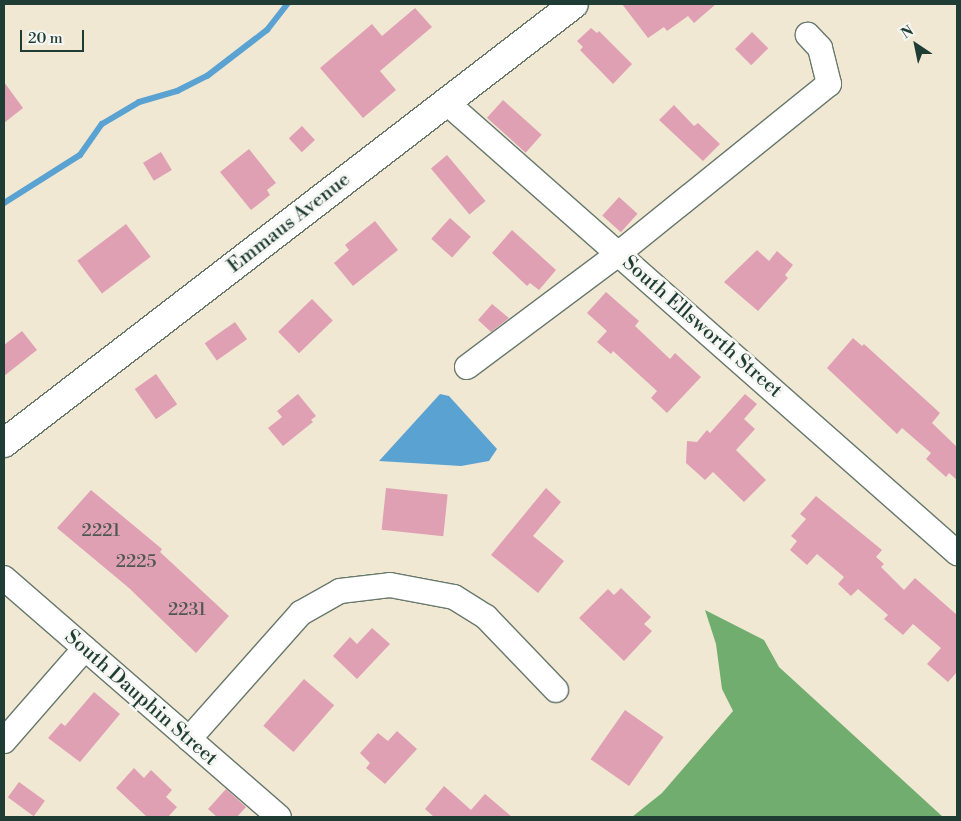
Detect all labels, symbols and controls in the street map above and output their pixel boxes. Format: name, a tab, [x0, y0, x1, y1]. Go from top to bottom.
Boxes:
scale bar	[22, 20, 86, 52]
north arrow	[891, 20, 941, 70]
text: N	[898, 22, 917, 43]
text: 20 m	[28, 29, 63, 48]
street label: Emmaus Avenue	[223, 168, 355, 278]
street label: South Ellsworth Street	[617, 251, 787, 403]
house number: 2221	[82, 520, 120, 542]
house number: 2225	[116, 551, 156, 573]
house number: 2231	[168, 599, 206, 621]
street label: South Dauphin Street	[60, 625, 222, 771]

